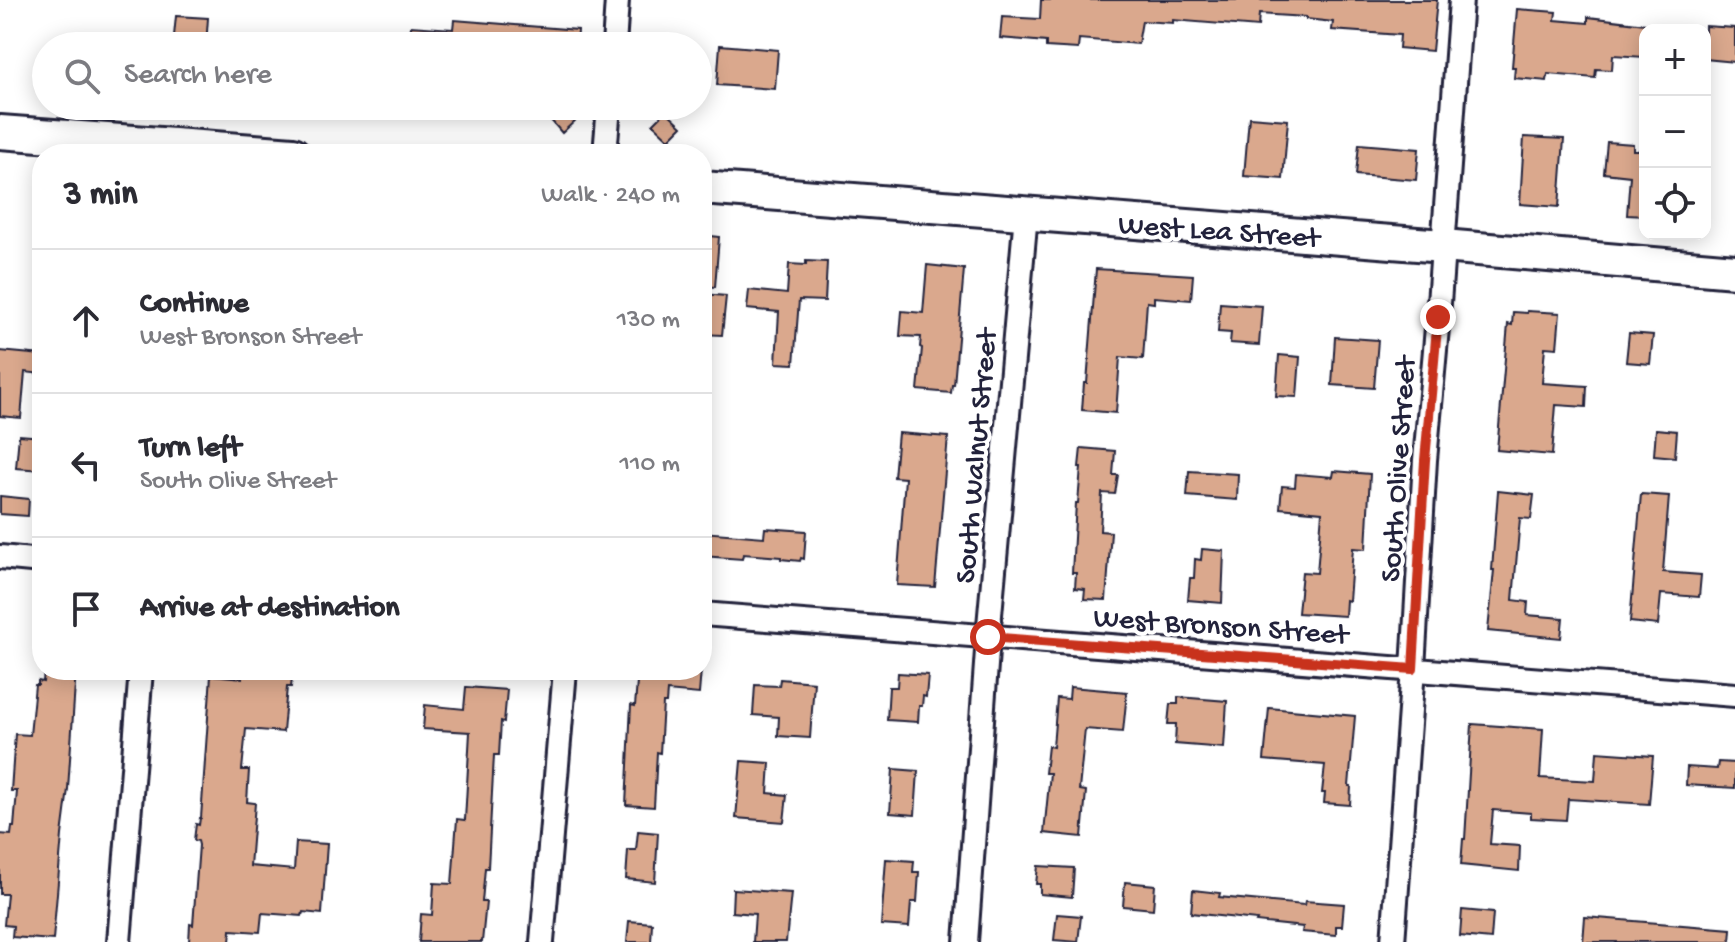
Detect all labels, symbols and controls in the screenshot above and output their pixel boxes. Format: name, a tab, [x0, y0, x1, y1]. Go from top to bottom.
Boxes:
map controls	[1639, 24, 1711, 240]
button: +	[1639, 24, 1711, 96]
search box	[32, 32, 712, 120]
icon: search	[60, 54, 104, 98]
text: Search here	[124, 59, 272, 94]
button: −	[1639, 96, 1711, 168]
button: locate	[1639, 168, 1711, 240]
text: 3 min	[64, 176, 137, 216]
text: Walk · 240 m	[541, 181, 680, 212]
street label: West Lea Street	[1117, 209, 1323, 258]
text: Continue	[140, 288, 249, 323]
icon: ahead	[64, 299, 108, 343]
route end	[1420, 299, 1456, 335]
text: 130 m	[617, 306, 680, 337]
text: West Bronson Street	[140, 323, 361, 354]
street label: South Walnut Street	[950, 325, 1007, 585]
street label: South Olive Street	[1375, 353, 1426, 583]
text: Turn left	[140, 432, 241, 467]
icon: left	[64, 443, 108, 487]
text: 110 m	[620, 450, 680, 481]
text: South Olive Street	[140, 467, 336, 498]
icon: arrive	[64, 587, 108, 631]
text: Arrive at destination	[140, 592, 400, 627]
street label: West Bronson Street	[1092, 602, 1352, 655]
route start	[970, 619, 1006, 655]

